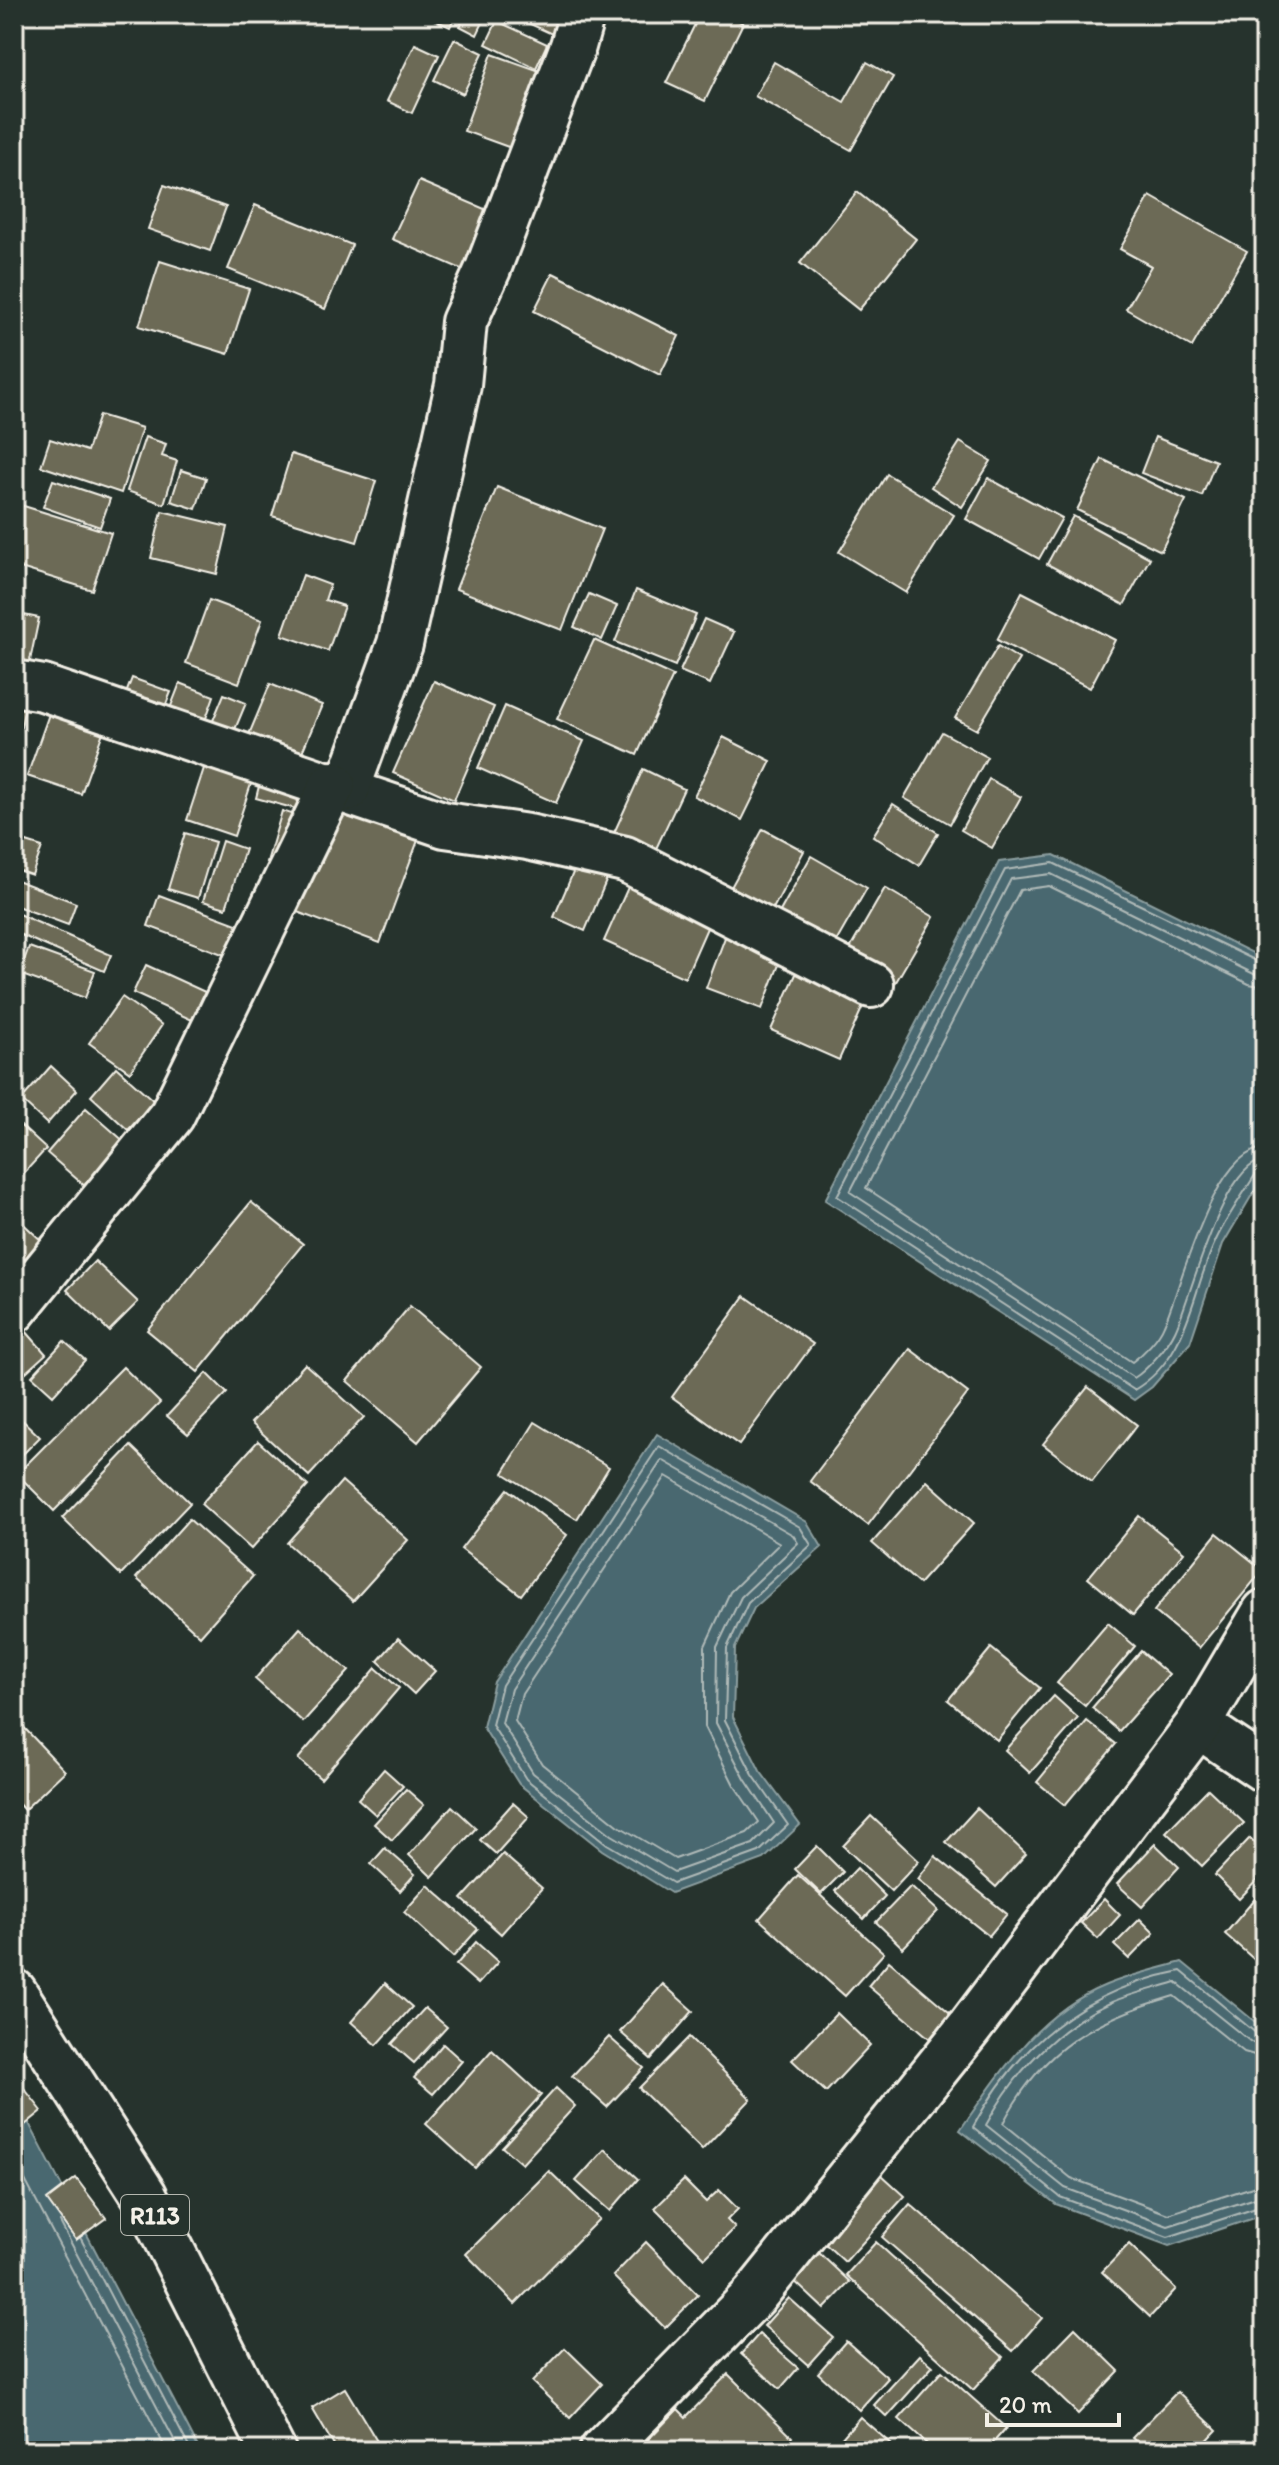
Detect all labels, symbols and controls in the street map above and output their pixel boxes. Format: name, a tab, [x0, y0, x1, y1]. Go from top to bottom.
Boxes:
road number: R113	[121, 2195, 189, 2235]
scale bar	[987, 2377, 1119, 2427]
text: 20 m	[999, 2390, 1052, 2419]

